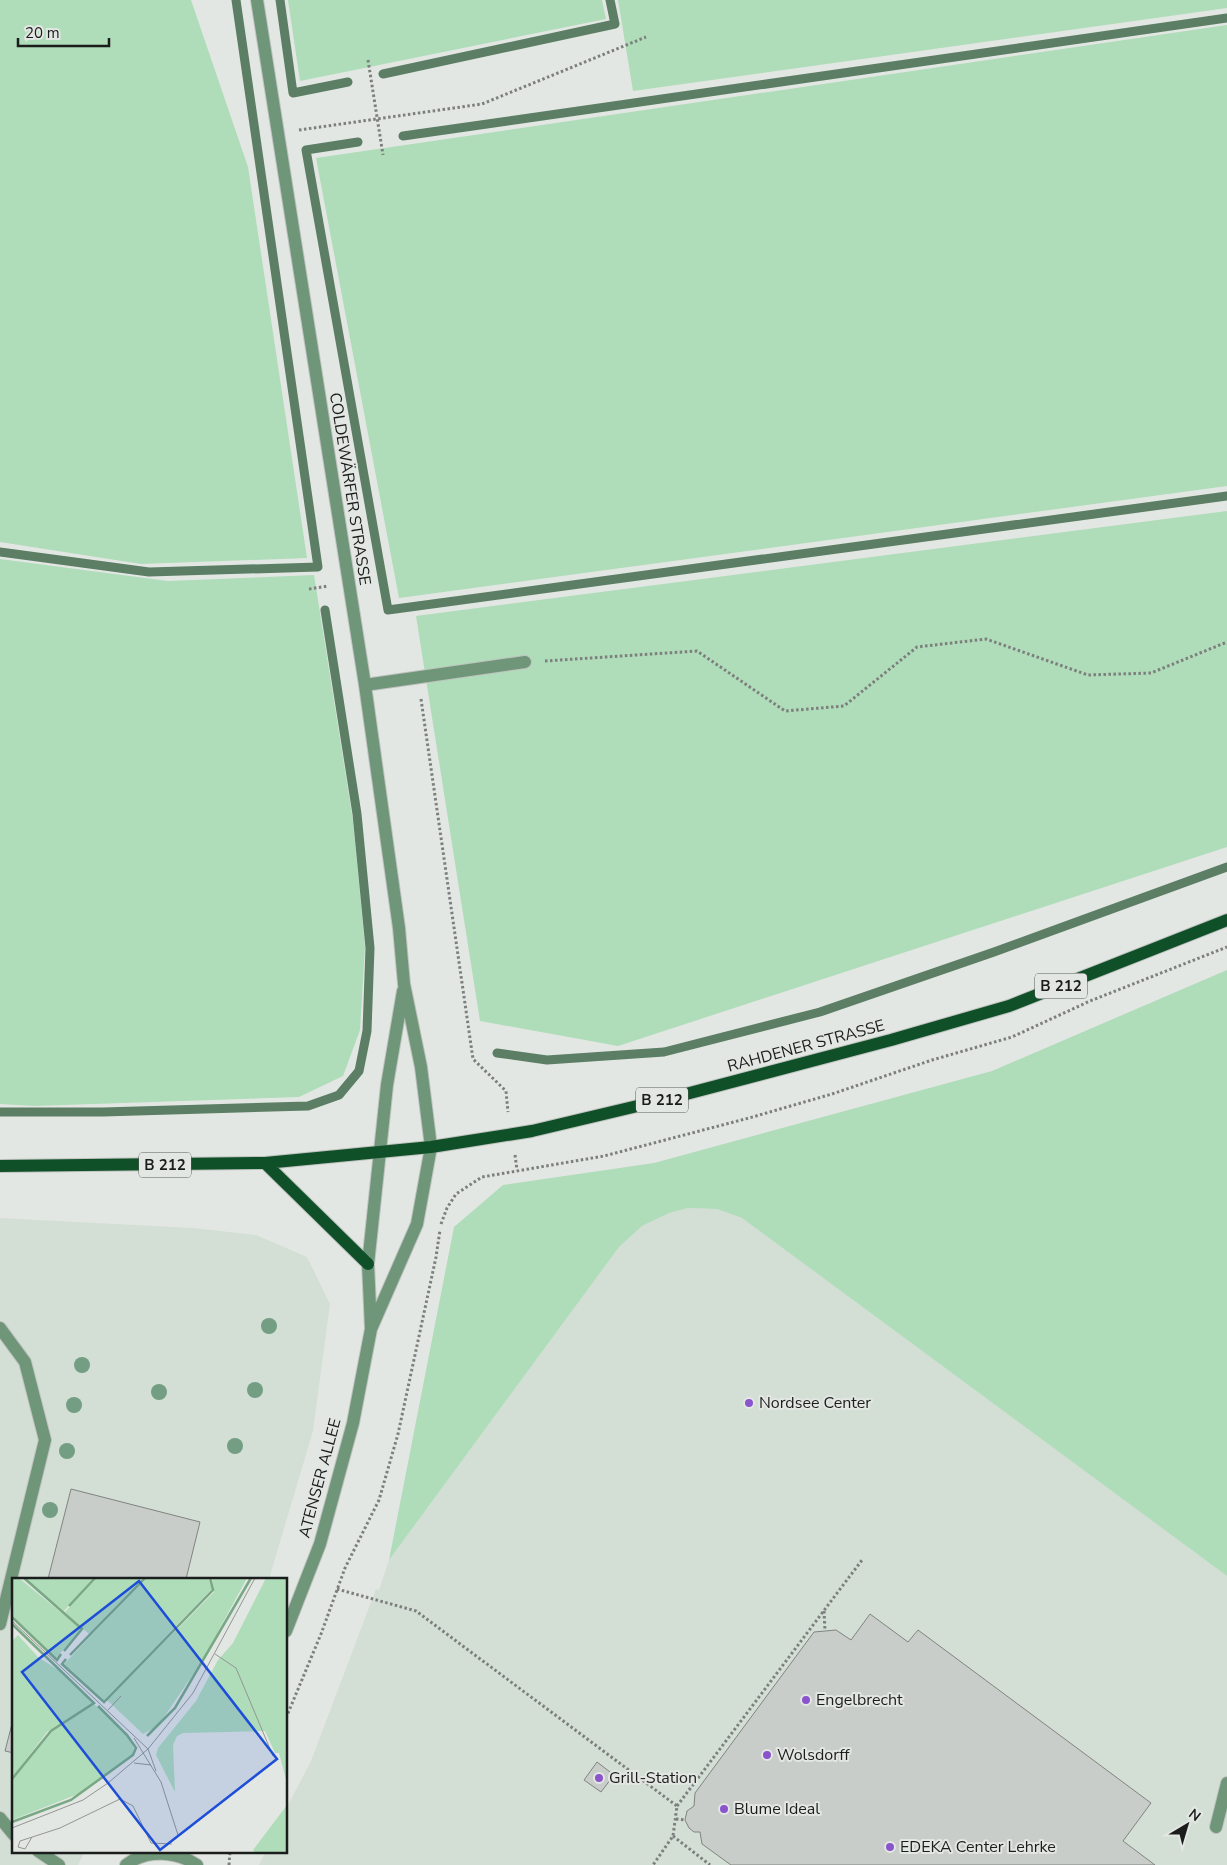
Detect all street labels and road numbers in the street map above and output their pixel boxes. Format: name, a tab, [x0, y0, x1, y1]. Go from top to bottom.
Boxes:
street label: COLDEWÄRFER STRASSE	[324, 391, 376, 587]
road number: B 212	[1035, 974, 1087, 998]
street label: RAHDENER STRASSE	[725, 1014, 887, 1078]
road number: B 212	[636, 1088, 688, 1112]
road number: B 212	[139, 1152, 191, 1178]
street label: ATENSER ALLEE	[293, 1416, 347, 1540]

